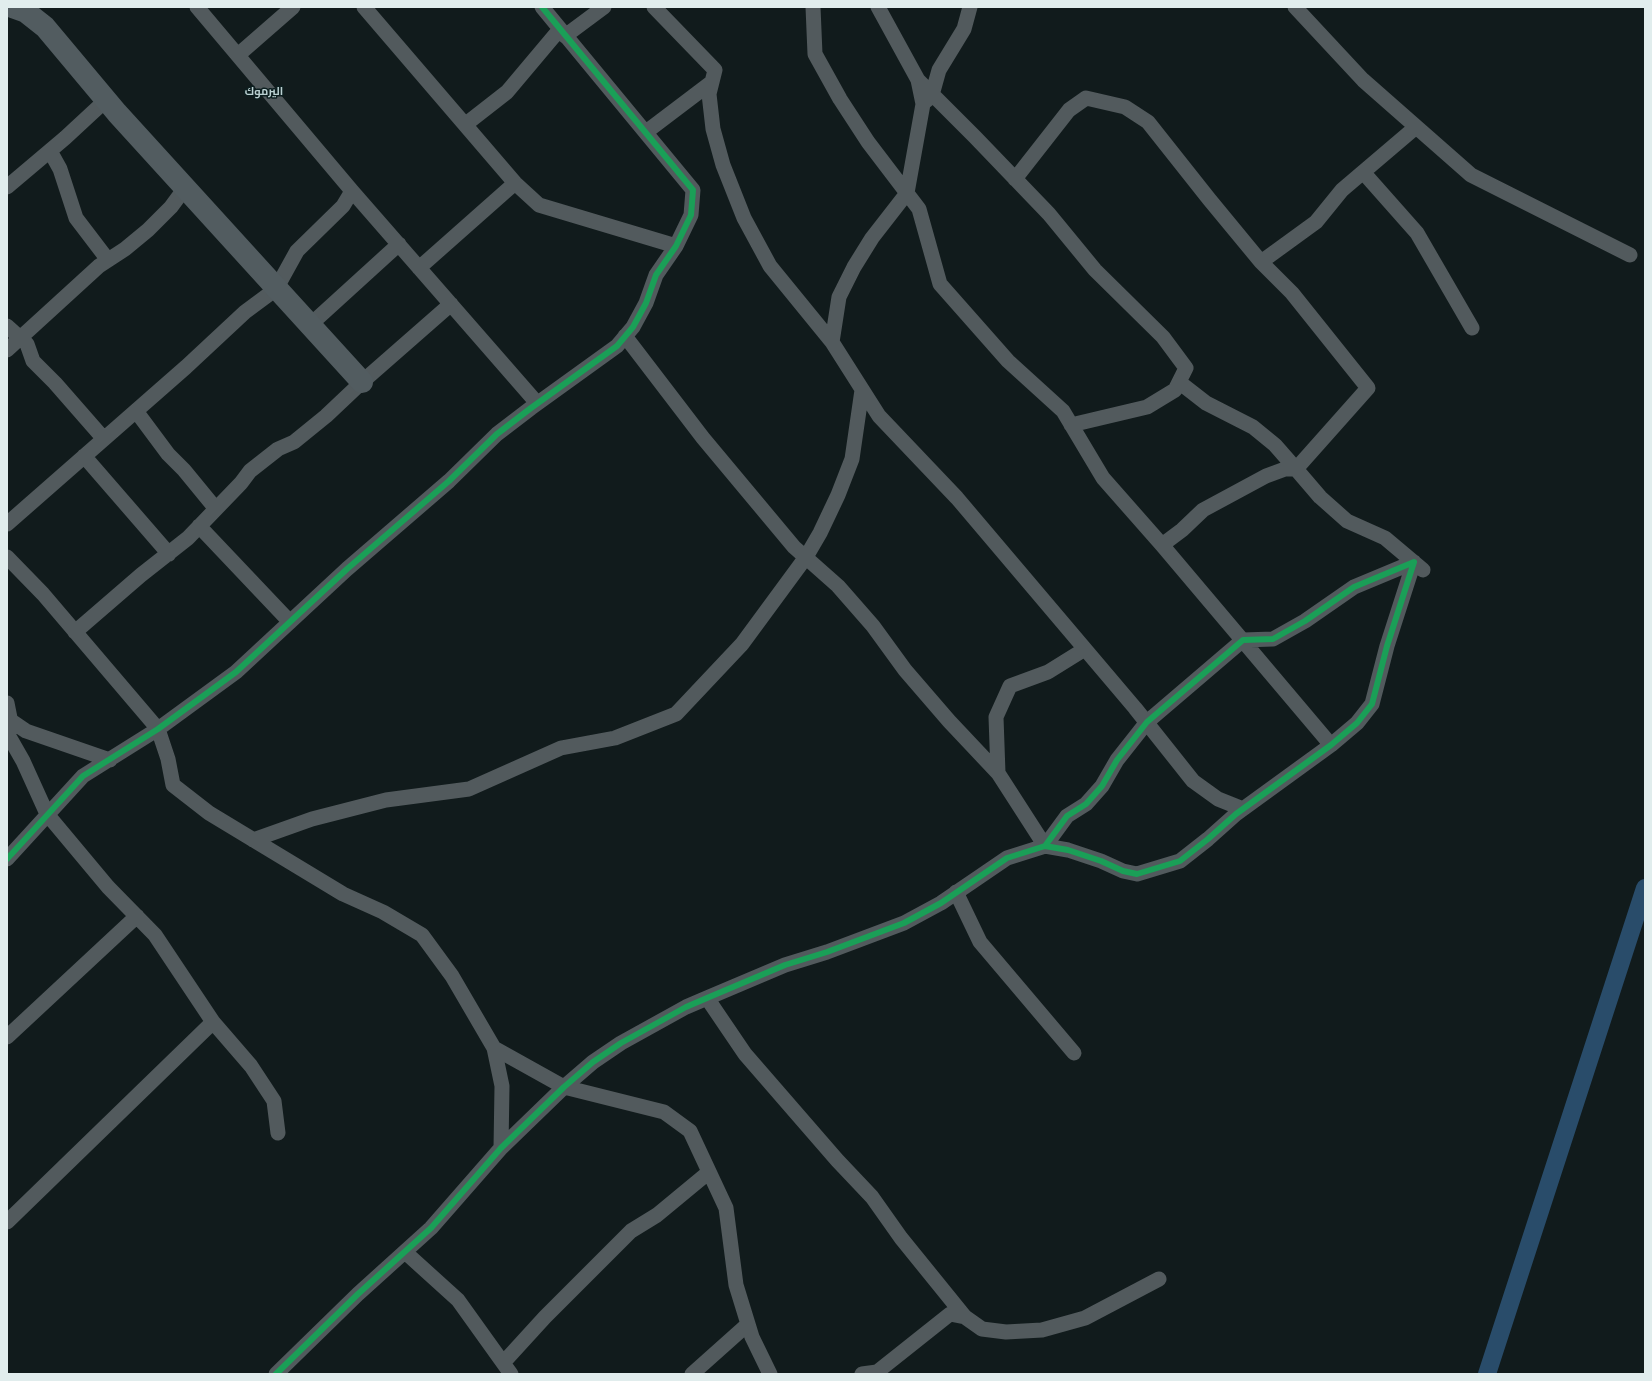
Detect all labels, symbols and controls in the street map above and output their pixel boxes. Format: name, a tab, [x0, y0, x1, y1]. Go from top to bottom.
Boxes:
district label: اليرموك	[245, 85, 283, 99]

